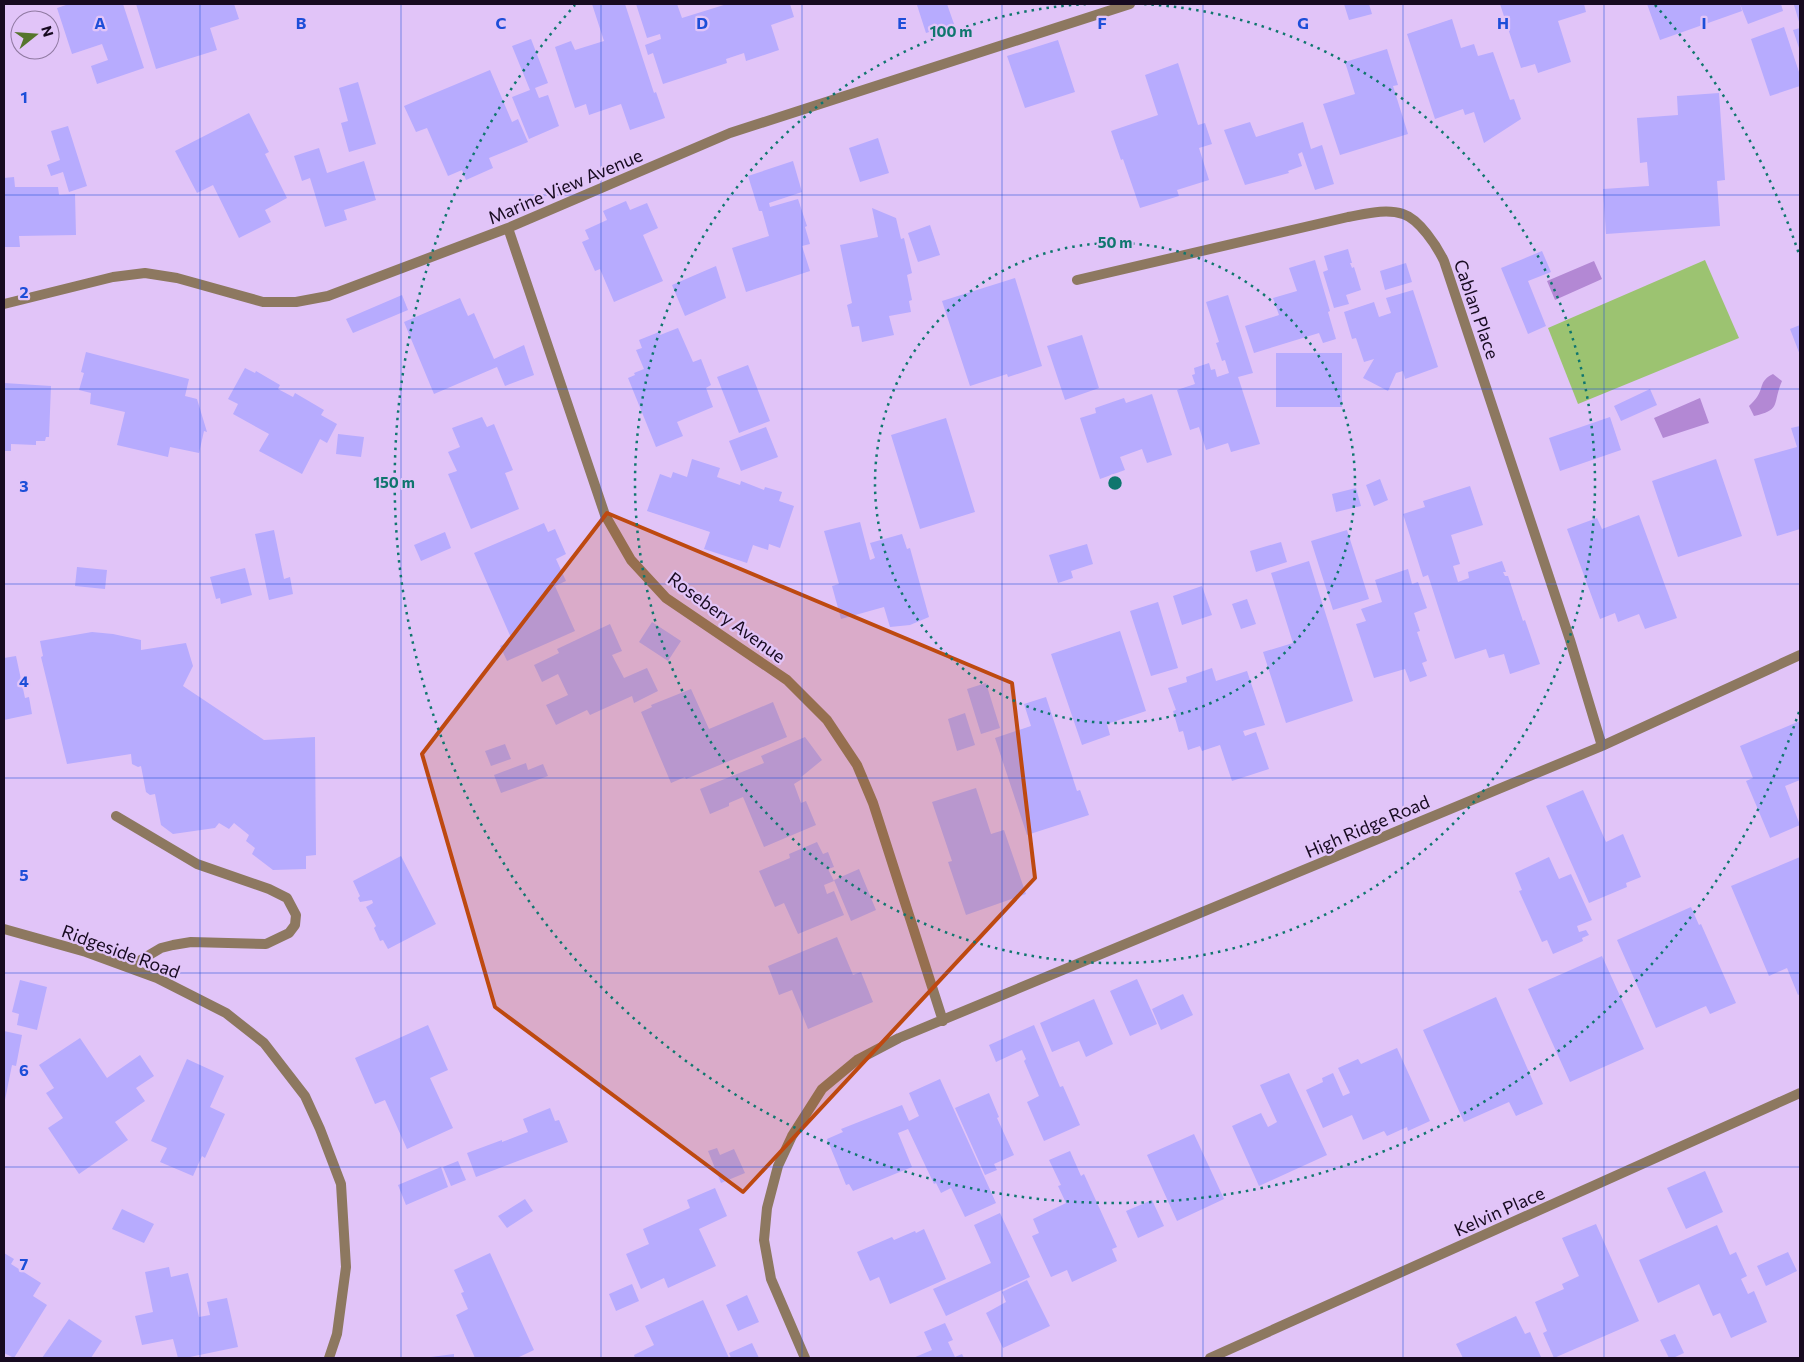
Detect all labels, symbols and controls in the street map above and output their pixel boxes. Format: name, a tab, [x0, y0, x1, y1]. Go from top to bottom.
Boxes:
north arrow	[10, 10, 60, 60]
text: A	[94, 13, 106, 32]
text: B	[296, 13, 307, 32]
text: C	[496, 13, 507, 32]
text: D	[696, 13, 708, 32]
text: E	[897, 13, 907, 32]
text: F	[1097, 13, 1107, 32]
text: G	[1297, 13, 1309, 32]
text: H	[1497, 13, 1509, 32]
text: I	[1701, 13, 1707, 32]
text: 100 m	[930, 22, 972, 40]
text: N	[38, 24, 58, 39]
text: 1	[20, 87, 28, 106]
street label: Marine View Avenue	[484, 144, 646, 228]
text: 50 m	[1098, 233, 1132, 251]
street label: Cablan Place	[1450, 256, 1504, 362]
text: 2	[19, 282, 29, 301]
text: 150 m	[373, 473, 415, 491]
centre of rings	[1106, 474, 1124, 492]
text: 3	[19, 476, 29, 495]
street label: Rosebery Avenue	[664, 567, 790, 667]
text: 4	[19, 671, 29, 690]
street label: High Ridge Road	[1301, 790, 1433, 862]
text: 5	[19, 865, 29, 884]
street label: Ridgeside Road	[59, 919, 183, 983]
text: 6	[19, 1060, 29, 1079]
street label: Kelvin Place	[1450, 1181, 1548, 1241]
text: 7	[20, 1254, 29, 1273]

